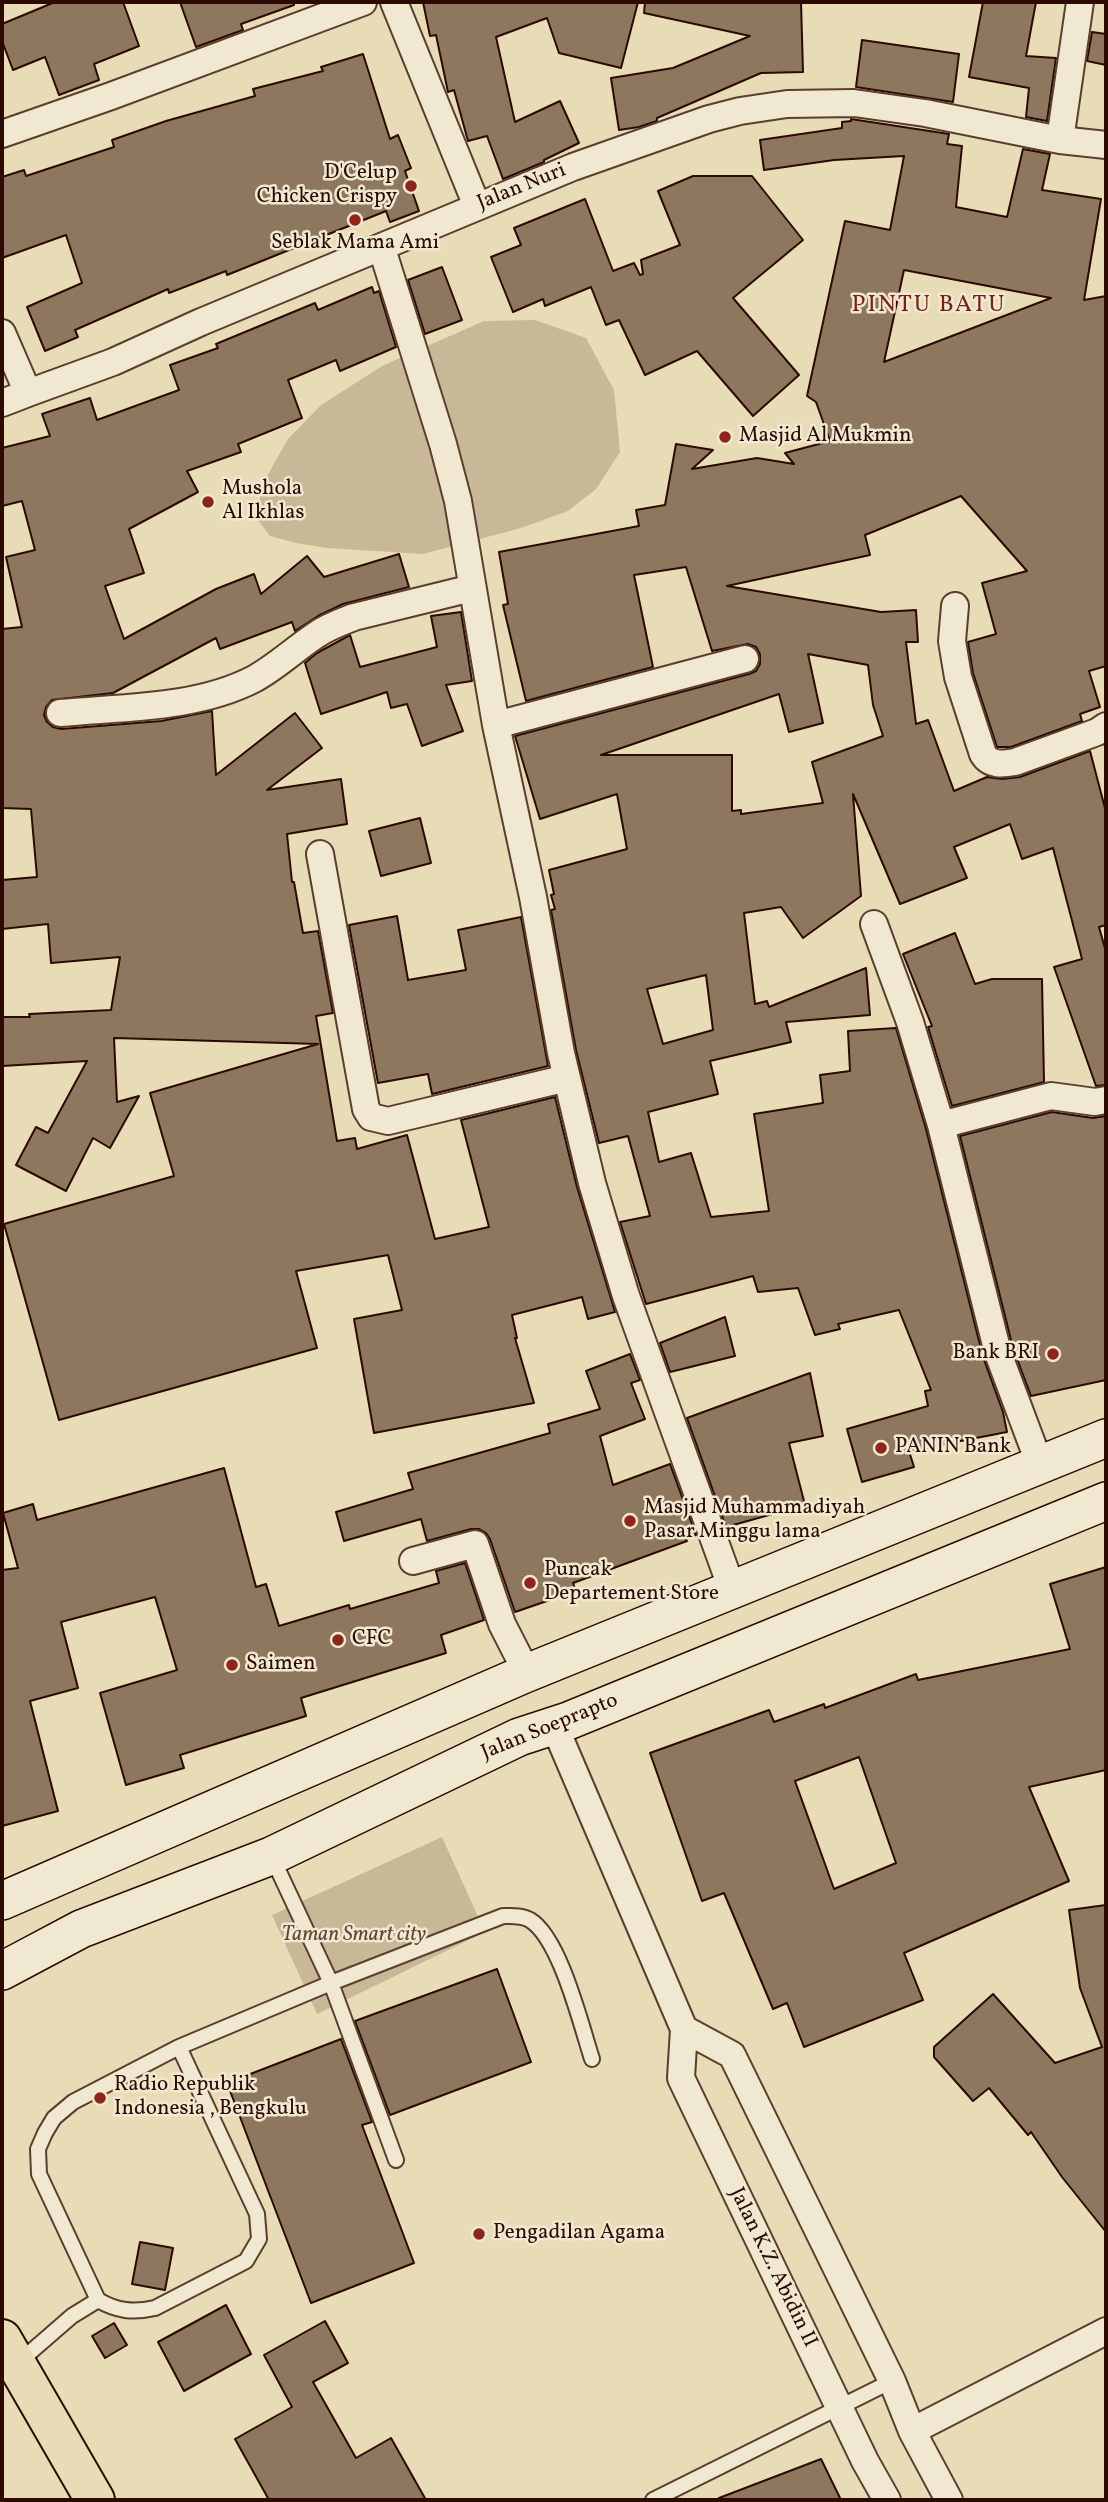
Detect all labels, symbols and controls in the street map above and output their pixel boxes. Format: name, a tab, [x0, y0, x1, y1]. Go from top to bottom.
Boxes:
street label: Jalan Nuri	[474, 159, 570, 217]
place label: D'Celup Chicken Crispy	[257, 161, 397, 211]
marker: D'Celup Chicken Crispy	[403, 178, 419, 194]
marker: Seblak Mama Ami	[347, 212, 363, 228]
place label: Seblak Mama Ami	[271, 231, 439, 257]
district label: PINTU BATU	[853, 293, 1005, 321]
place label: Masjid Al Mukmin	[739, 424, 911, 450]
marker: Masjid Al Mukmin	[717, 429, 733, 445]
place label: Mushola Al Ikhlas	[222, 477, 304, 527]
marker: Mushola Al Ikhlas	[200, 494, 216, 510]
place label: Bank BRI	[952, 1341, 1039, 1367]
marker: Bank BRI	[1045, 1346, 1061, 1362]
place label: PANIN Bank	[895, 1435, 1011, 1461]
marker: PANIN Bank	[873, 1440, 889, 1456]
place label: Masjid Muhammadiyah Pasar Minggu lama	[644, 1496, 865, 1546]
marker: Masjid Muhammadiyah Pasar Minggu lama	[622, 1513, 638, 1529]
place label: Puncak Departement Store	[544, 1558, 719, 1608]
marker: Puncak Departement Store	[522, 1575, 538, 1591]
place label: CFC	[352, 1627, 391, 1653]
marker: CFC	[330, 1632, 346, 1648]
place label: Saimen	[246, 1652, 315, 1678]
marker: Saimen	[224, 1657, 240, 1673]
street label: Jalan Soeprapto	[478, 1689, 622, 1767]
park label: Taman Smart city	[282, 1923, 426, 1949]
place label: Radio Republik Indonesia , Bengkulu	[114, 2073, 307, 2123]
marker: Radio Republik Indonesia , Bengkulu	[92, 2090, 108, 2106]
street label: Jalan K.Z. Abidin II	[722, 2184, 822, 2352]
place label: Pengadilan Agama	[493, 2221, 665, 2247]
marker: Pengadilan Agama	[471, 2226, 487, 2242]

